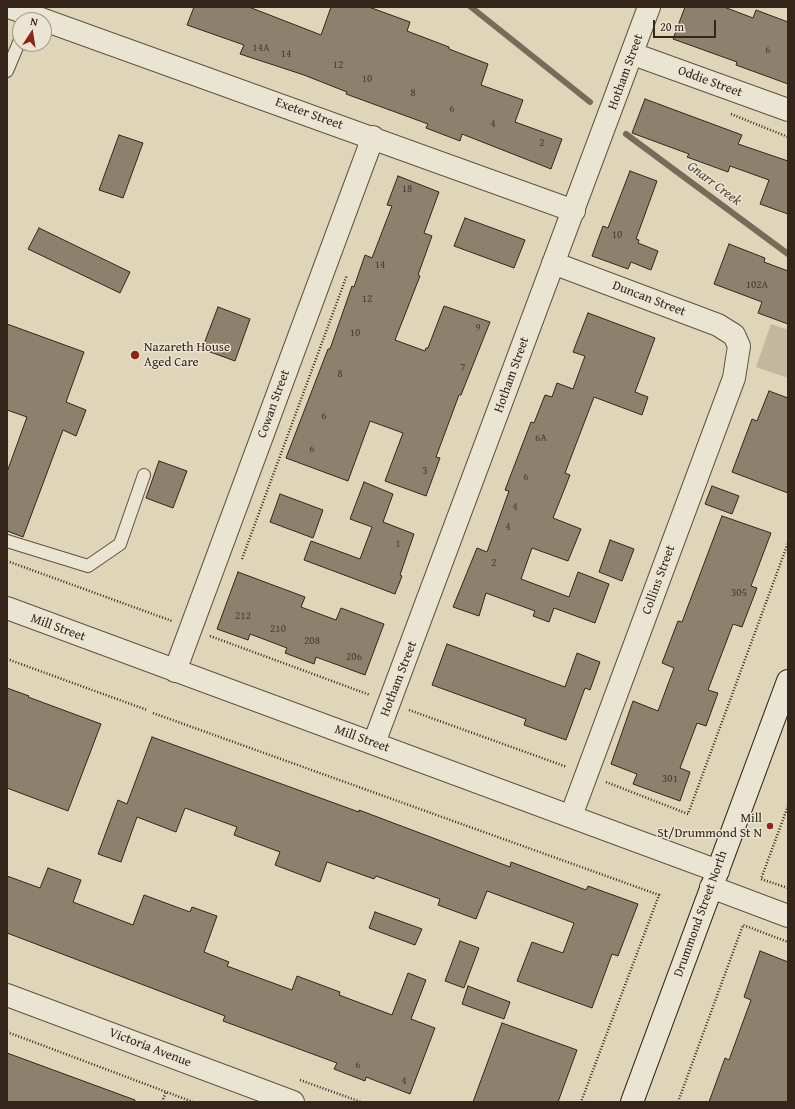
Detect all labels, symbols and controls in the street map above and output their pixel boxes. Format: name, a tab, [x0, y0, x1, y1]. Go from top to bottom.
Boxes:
north arrow	[12, 12, 52, 52]
scale bar	[655, 12, 718, 38]
text: N	[29, 13, 40, 30]
text: 20 m	[660, 18, 684, 35]
street label: Hotham Street	[605, 32, 647, 112]
house number: 14A	[252, 41, 270, 55]
house number: 6	[765, 43, 771, 57]
house number: 14	[281, 47, 291, 61]
house number: 12	[333, 58, 343, 72]
street label: Oddie Street	[676, 63, 744, 101]
house number: 10	[362, 72, 372, 86]
house number: 8	[410, 86, 416, 100]
street label: Exeter Street	[273, 95, 345, 133]
house number: 6	[449, 102, 455, 116]
house number: 4	[490, 117, 496, 131]
house number: 2	[539, 136, 545, 150]
water label: Gnarr Creek	[684, 158, 744, 210]
house number: 18	[402, 182, 412, 196]
house number: 10	[612, 228, 622, 242]
house number: 14	[375, 258, 385, 272]
street label: Duncan Street	[610, 278, 688, 320]
house number: 102A	[746, 278, 768, 292]
house number: 12	[362, 292, 372, 306]
house number: 9	[475, 321, 481, 335]
house number: 10	[350, 326, 360, 340]
street label: Hotham Street	[491, 335, 533, 415]
place label: Nazareth House Aged Care	[144, 340, 230, 371]
marker: Nazareth House Aged Care	[129, 349, 141, 361]
house number: 7	[460, 360, 466, 374]
house number: 8	[337, 367, 343, 381]
street label: Cowan Street	[254, 368, 294, 440]
house number: 6	[321, 409, 327, 423]
house number: 6A	[535, 431, 547, 445]
house number: 6	[309, 442, 315, 456]
house number: 3	[422, 464, 428, 478]
house number: 6	[523, 470, 529, 484]
house number: 4	[512, 500, 518, 514]
house number: 4	[505, 520, 511, 534]
house number: 1	[395, 537, 401, 551]
street label: Collins Street	[639, 543, 679, 617]
house number: 2	[491, 556, 497, 570]
house number: 305	[731, 586, 747, 600]
house number: 212	[235, 609, 251, 623]
street label: Mill Street	[28, 611, 88, 645]
house number: 210	[270, 622, 286, 636]
house number: 208	[304, 634, 320, 648]
street label: Hotham Street	[377, 639, 421, 719]
house number: 206	[346, 650, 362, 664]
street label: Mill Street	[332, 722, 392, 756]
house number: 301	[662, 772, 678, 786]
place label: Mill St/Drummond St N	[657, 811, 762, 842]
marker: Mill St/Drummond St N	[765, 821, 775, 831]
street label: Drummond Street North	[671, 849, 731, 979]
street label: Victoria Avenue	[107, 1025, 193, 1071]
house number: 6	[355, 1058, 361, 1072]
house number: 4	[401, 1074, 407, 1088]

